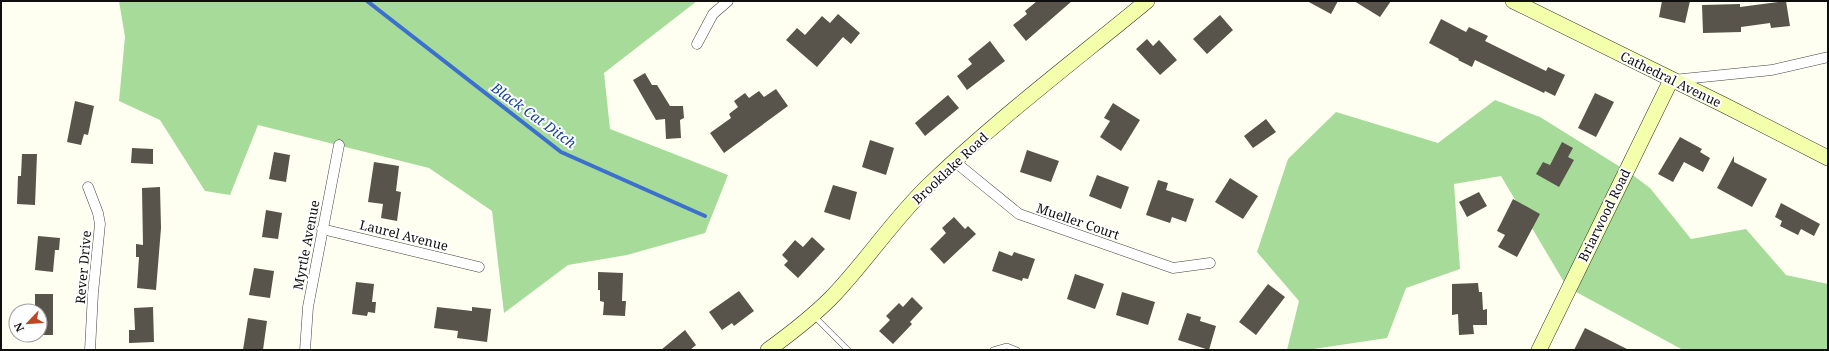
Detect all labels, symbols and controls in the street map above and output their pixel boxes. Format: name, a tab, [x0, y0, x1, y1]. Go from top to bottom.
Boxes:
street label: Cathedral Avenue	[1618, 47, 1724, 111]
water label: Black Cat Ditch	[487, 77, 581, 153]
street label: Brooklake Road	[908, 128, 992, 208]
street label: Briarwood Road	[1574, 166, 1634, 264]
street label: Mueller Court	[1034, 198, 1122, 244]
street label: Myrtle Avenue	[288, 199, 324, 291]
street label: Laurel Avenue	[358, 215, 450, 255]
street label: Rever Drive	[71, 229, 95, 304]
north arrow	[8, 303, 48, 343]
text: N	[10, 320, 27, 335]

